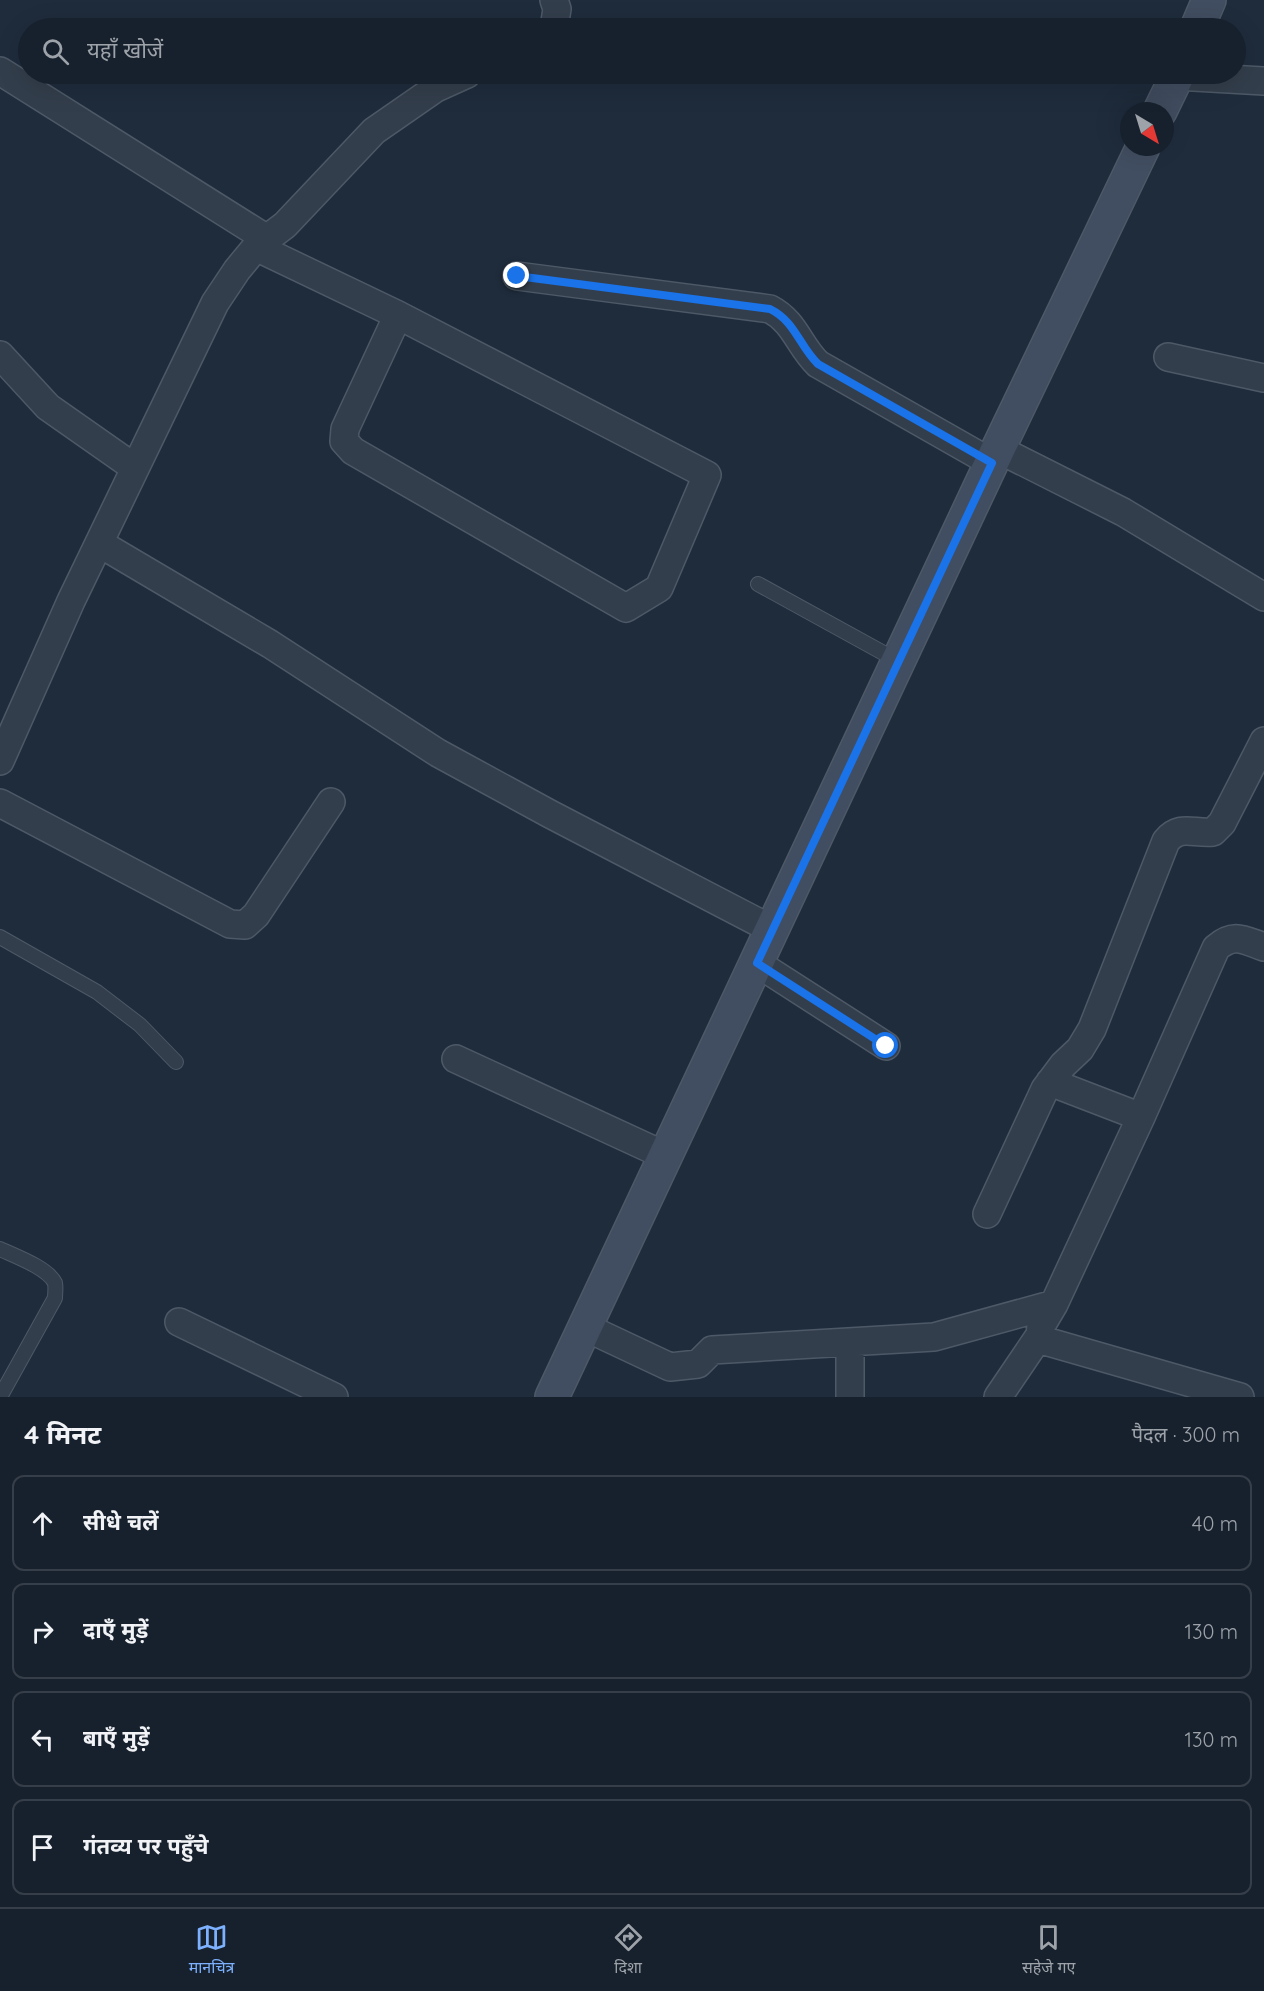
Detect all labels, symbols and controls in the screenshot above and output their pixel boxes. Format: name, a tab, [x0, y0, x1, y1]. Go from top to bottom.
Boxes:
search box	[18, 18, 1246, 84]
icon: search	[39, 35, 72, 68]
text: यहाँ खोजें	[87, 36, 163, 64]
north arrow	[1120, 102, 1174, 156]
route end	[503, 262, 529, 288]
route start	[872, 1032, 898, 1058]
text: 4 मिनट	[24, 1418, 101, 1451]
text: पैदल · 300 m	[1132, 1422, 1240, 1447]
icon: ahead	[26, 1507, 59, 1540]
text: सीधे चलें	[83, 1508, 159, 1536]
text: 40 m	[1192, 1511, 1238, 1536]
icon: right	[26, 1615, 59, 1648]
text: दाएँ मुड़ें	[83, 1616, 148, 1644]
text: 130 m	[1185, 1619, 1238, 1644]
icon: left	[26, 1723, 59, 1756]
text: बाएँ मुड़ें	[83, 1724, 149, 1752]
text: 130 m	[1185, 1727, 1238, 1752]
icon: arrive	[26, 1831, 59, 1864]
text: गंतव्य पर पहुँचे	[83, 1832, 208, 1860]
tab: मानचित्र	[189, 1921, 234, 1980]
tab: दिशा	[612, 1921, 645, 1980]
tab: सहेजे गए	[1022, 1921, 1075, 1980]

